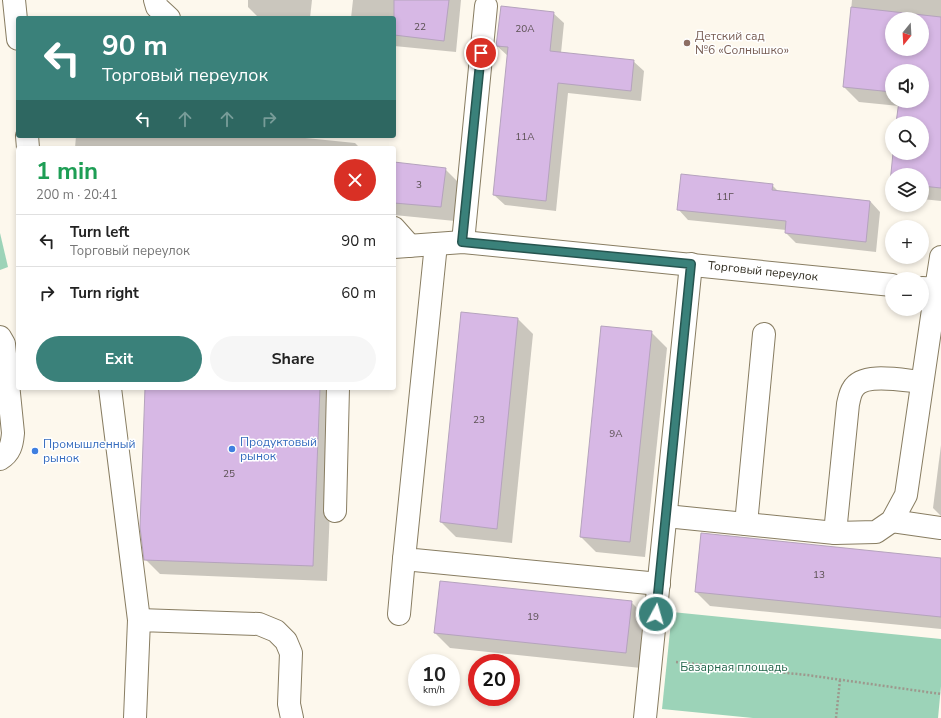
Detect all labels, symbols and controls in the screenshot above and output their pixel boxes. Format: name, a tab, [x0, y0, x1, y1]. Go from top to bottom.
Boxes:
north arrow	[885, 12, 929, 56]
map controls	[885, 12, 929, 316]
house number: 22	[414, 20, 426, 34]
house number: 20А	[515, 22, 535, 36]
text: 90 m	[102, 27, 168, 65]
place label: Детский сад №6 «Солнышко»	[695, 28, 789, 58]
icon: left	[36, 32, 88, 84]
pin	[464, 36, 498, 70]
marker: Детский сад №6 «Солнышко»	[682, 38, 692, 48]
icon: arrive	[470, 42, 492, 64]
text: Торговый переулок	[102, 63, 268, 87]
button: sound	[885, 64, 929, 108]
icon: left	[132, 108, 154, 130]
icon: ahead	[174, 108, 196, 130]
icon: ahead	[216, 108, 238, 130]
icon: right	[258, 108, 280, 130]
button: search	[885, 116, 929, 160]
house number: 11А	[515, 130, 535, 144]
text: 1 min	[36, 155, 98, 187]
button: close	[334, 159, 376, 201]
button: layers	[885, 168, 929, 212]
house number: 3	[416, 178, 422, 192]
text: 200 m · 20:41	[36, 186, 118, 204]
house number: 11Г	[716, 190, 734, 204]
button: +	[885, 220, 929, 264]
text: Turn left	[70, 222, 129, 242]
icon: left	[36, 230, 58, 252]
text: 90 m	[341, 231, 376, 251]
text: Торговый переулок	[70, 242, 190, 260]
street label: Торговый переулок	[707, 257, 820, 285]
button: −	[885, 272, 929, 316]
icon: right	[36, 282, 58, 304]
text: Turn right	[70, 283, 139, 303]
text: 60 m	[341, 283, 376, 303]
button: Exit	[36, 336, 202, 382]
button: Share	[210, 336, 376, 382]
house number: 23	[473, 413, 485, 427]
house number: 9А	[609, 427, 623, 441]
place label: Продуктовый рынок	[240, 434, 317, 464]
place label: Промышленный рынок	[43, 436, 136, 466]
marker: Продуктовый рынок	[227, 444, 237, 454]
marker: Промышленный рынок	[30, 446, 40, 456]
house number: 25	[223, 467, 235, 481]
house number: 13	[813, 568, 825, 582]
position arrow	[635, 593, 677, 635]
house number: 19	[527, 610, 539, 624]
speed limit sign: 20	[468, 654, 520, 706]
park label: Базарная площадь	[680, 659, 788, 675]
text: 10	[422, 661, 446, 688]
text: km/h	[423, 683, 445, 697]

